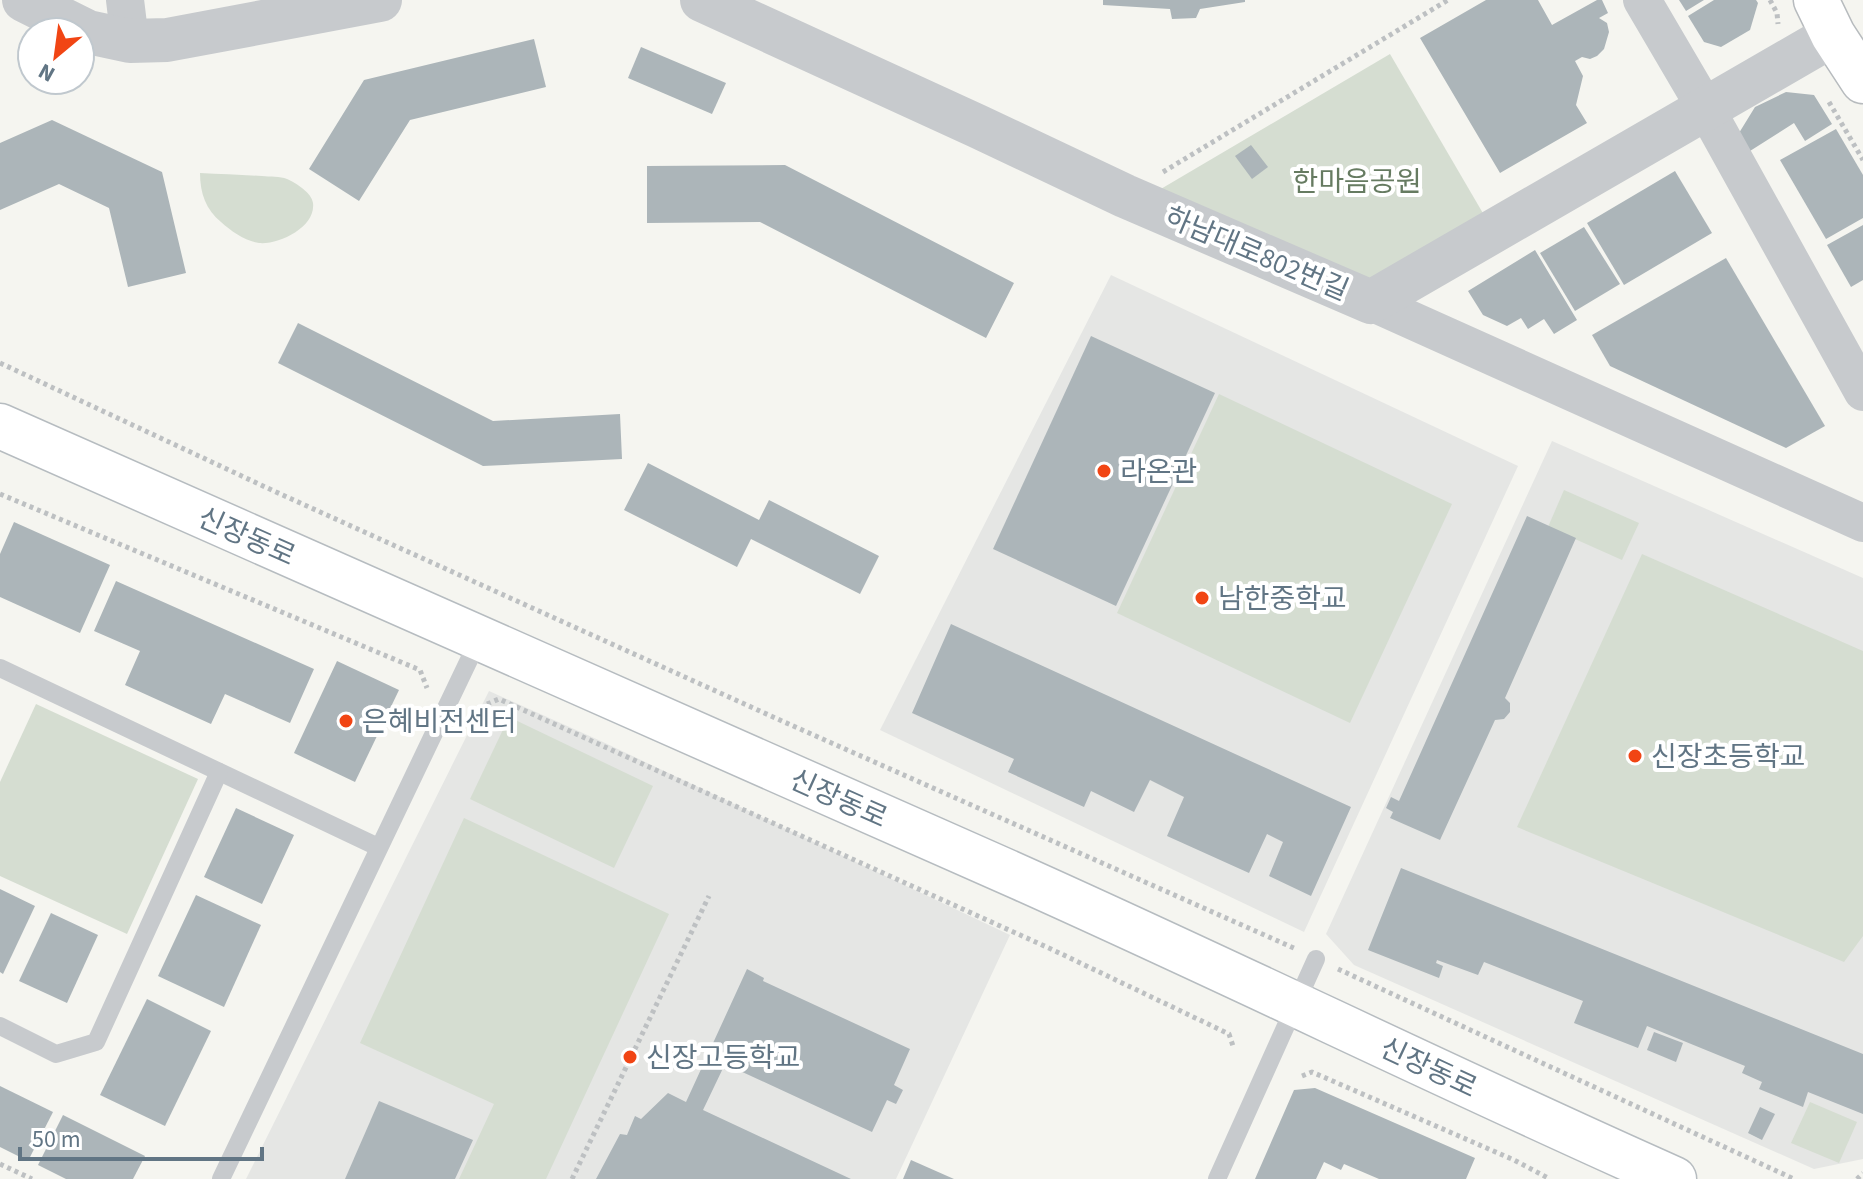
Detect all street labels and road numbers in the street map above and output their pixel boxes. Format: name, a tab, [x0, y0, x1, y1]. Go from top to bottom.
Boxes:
street label: 하남대로802번길	[1158, 197, 1355, 311]
street label: 신장동로	[191, 498, 302, 576]
street label: 신장동로	[783, 760, 894, 838]
street label: 신장동로	[1373, 1028, 1484, 1108]

